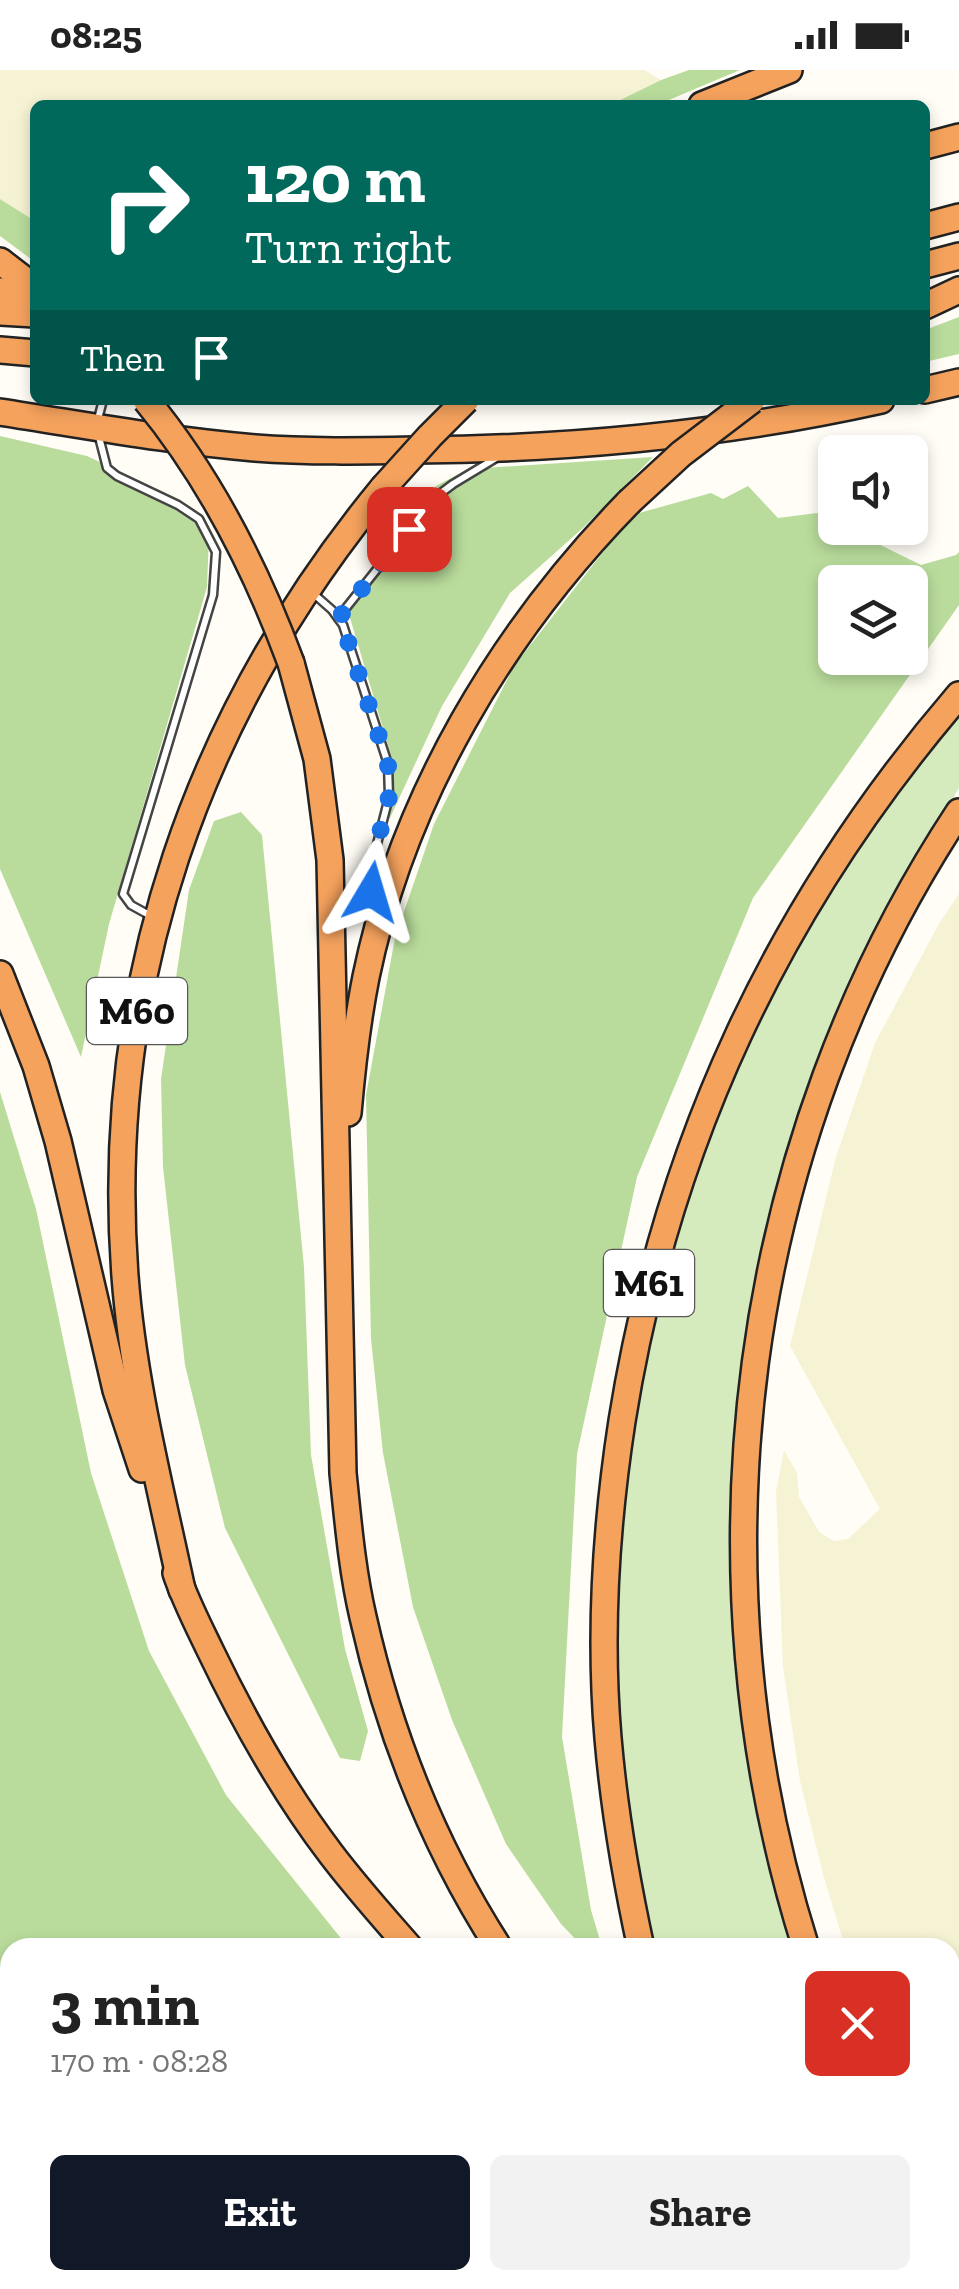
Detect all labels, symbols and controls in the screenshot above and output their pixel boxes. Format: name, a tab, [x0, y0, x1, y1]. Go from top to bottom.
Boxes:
text: 08:25	[50, 12, 142, 58]
text: 120 m	[245, 136, 426, 220]
icon: right	[80, 140, 210, 270]
text: Turn right	[245, 221, 451, 275]
icon: arrive	[184, 330, 239, 385]
text: Then	[80, 335, 164, 381]
map controls	[818, 435, 928, 675]
button: sound	[818, 435, 928, 545]
pin	[367, 487, 452, 572]
icon: arrive	[382, 502, 437, 557]
button: layers	[818, 565, 928, 675]
position arrow	[319, 840, 423, 944]
road number: M60	[87, 978, 187, 1044]
road number: M61	[604, 1250, 694, 1316]
text: 3 min	[50, 1968, 199, 2040]
button: close	[805, 1971, 910, 2076]
text: 170 m · 08:28	[50, 2042, 228, 2080]
button: Exit	[50, 2155, 470, 2270]
button: Share	[490, 2155, 910, 2270]

